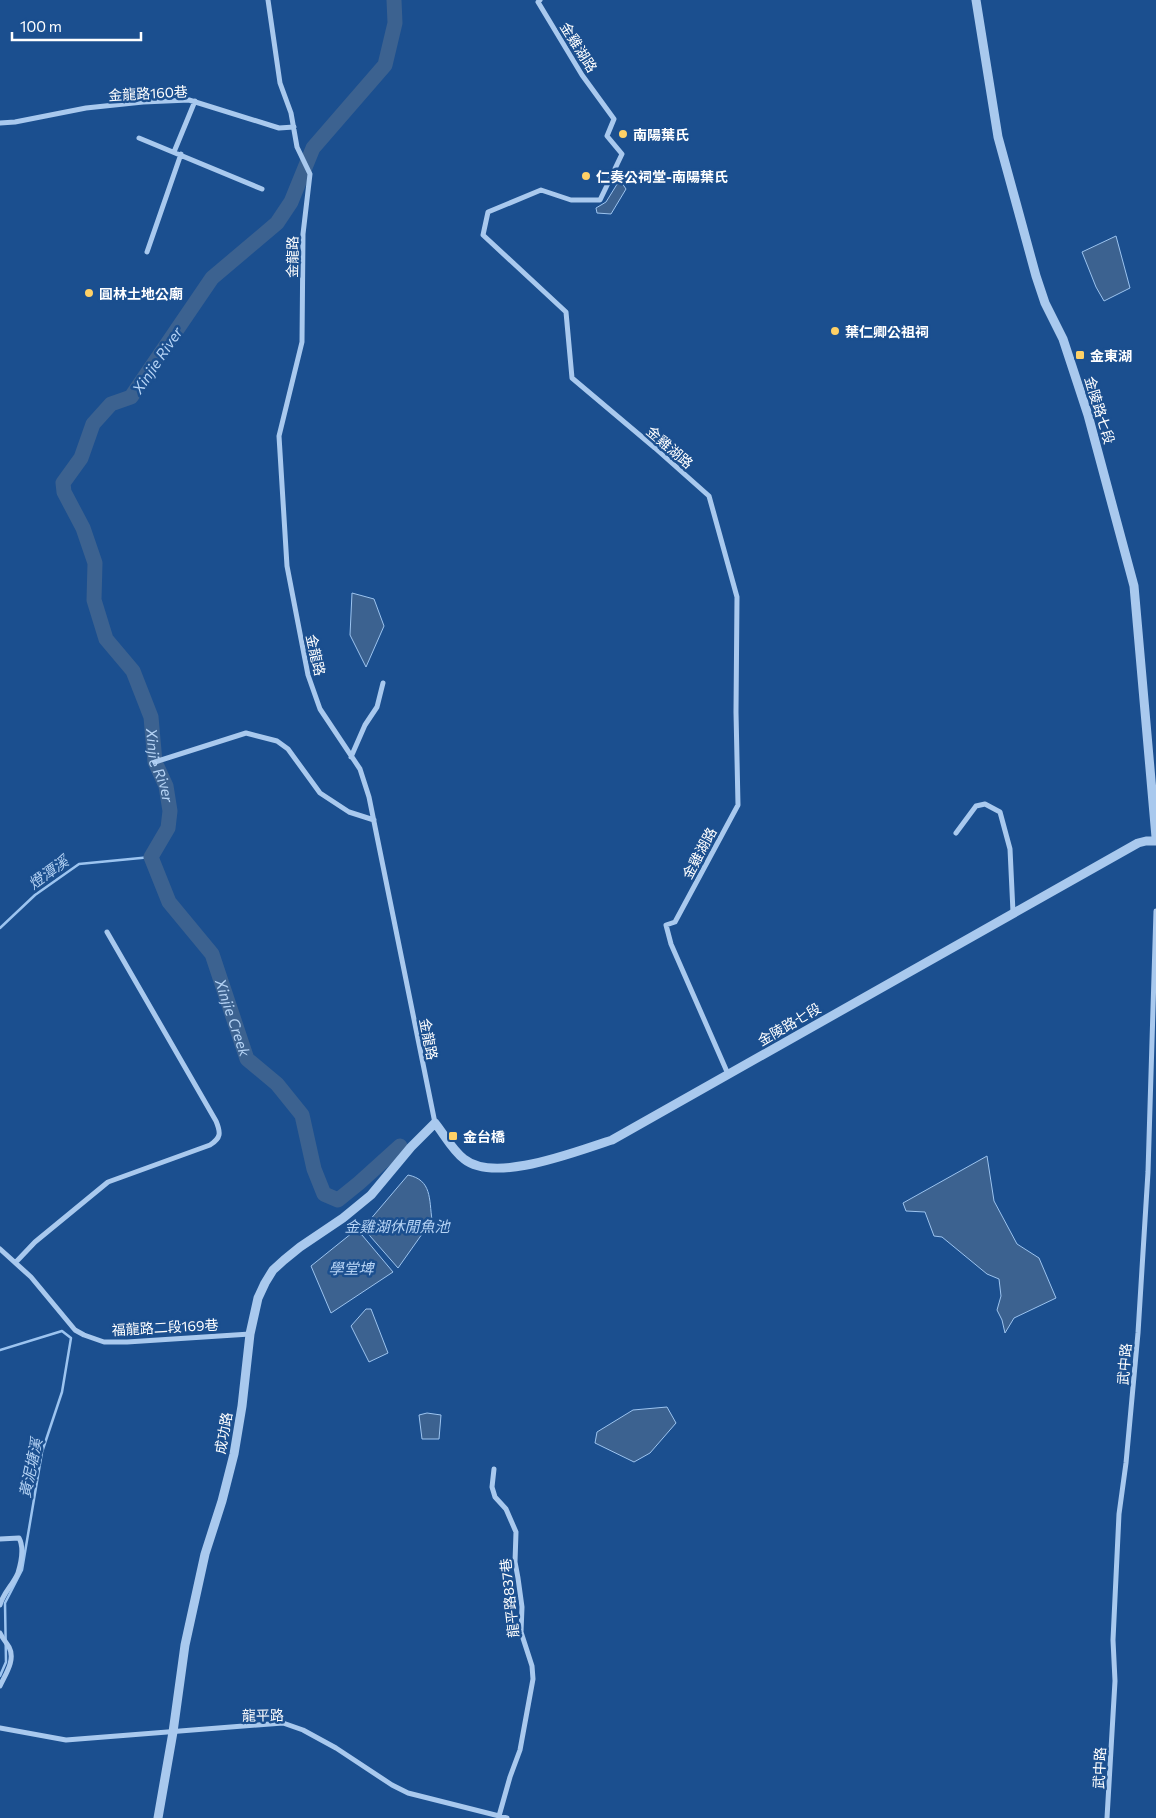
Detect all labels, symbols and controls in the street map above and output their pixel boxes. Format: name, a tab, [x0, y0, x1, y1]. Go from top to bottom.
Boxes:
scale bar	[12, 10, 141, 42]
text: 100 m	[20, 17, 62, 35]
street label: 金雞湖路	[557, 19, 601, 75]
street label: 金龍路160巷	[108, 82, 188, 104]
place label: 南陽葉氏	[633, 126, 689, 143]
marker: 南陽葉氏	[617, 128, 629, 140]
place label: 仁奏公祠堂-南陽葉氏	[596, 168, 728, 185]
marker: 仁奏公祠堂-南陽葉氏	[580, 170, 592, 182]
street label: 金龍路	[283, 236, 301, 278]
place label: 圓林土地公廟	[99, 285, 183, 302]
marker: 圓林土地公廟	[83, 287, 95, 299]
water label: Xinjie River	[128, 322, 186, 398]
place label: 葉仁卿公祖祠	[845, 323, 929, 340]
marker: 葉仁卿公祖祠	[829, 325, 841, 337]
place label: 金東湖	[1090, 347, 1132, 364]
marker: 金東湖	[1074, 349, 1086, 361]
street label: 金陵路七段	[1082, 374, 1118, 446]
street label: 金雞湖路	[643, 422, 697, 472]
street label: 金龍路	[303, 633, 329, 677]
water label: Xinjie River	[143, 726, 178, 804]
street label: 金雞湖路	[678, 824, 720, 882]
water label: 燈潭溪	[25, 850, 73, 893]
water label: Xinjie Creek	[211, 975, 255, 1060]
street label: 金陵路七段	[754, 999, 824, 1049]
street label: 金龍路	[417, 1017, 441, 1061]
place label: 金台橋	[463, 1128, 505, 1145]
marker: 金台橋	[447, 1130, 459, 1142]
water label: 金雞湖休閒魚池	[344, 1217, 451, 1235]
water label: 學堂埤	[328, 1259, 375, 1277]
street label: 福龍路二段169巷	[111, 1316, 219, 1338]
street label: 武中路	[1114, 1342, 1134, 1386]
street label: 成功路	[211, 1411, 235, 1455]
water label: 黃泥塘溪	[15, 1435, 45, 1499]
street label: 龍平路837巷	[496, 1557, 522, 1639]
street label: 龍平路	[242, 1706, 284, 1724]
street label: 武中路	[1089, 1747, 1109, 1789]

